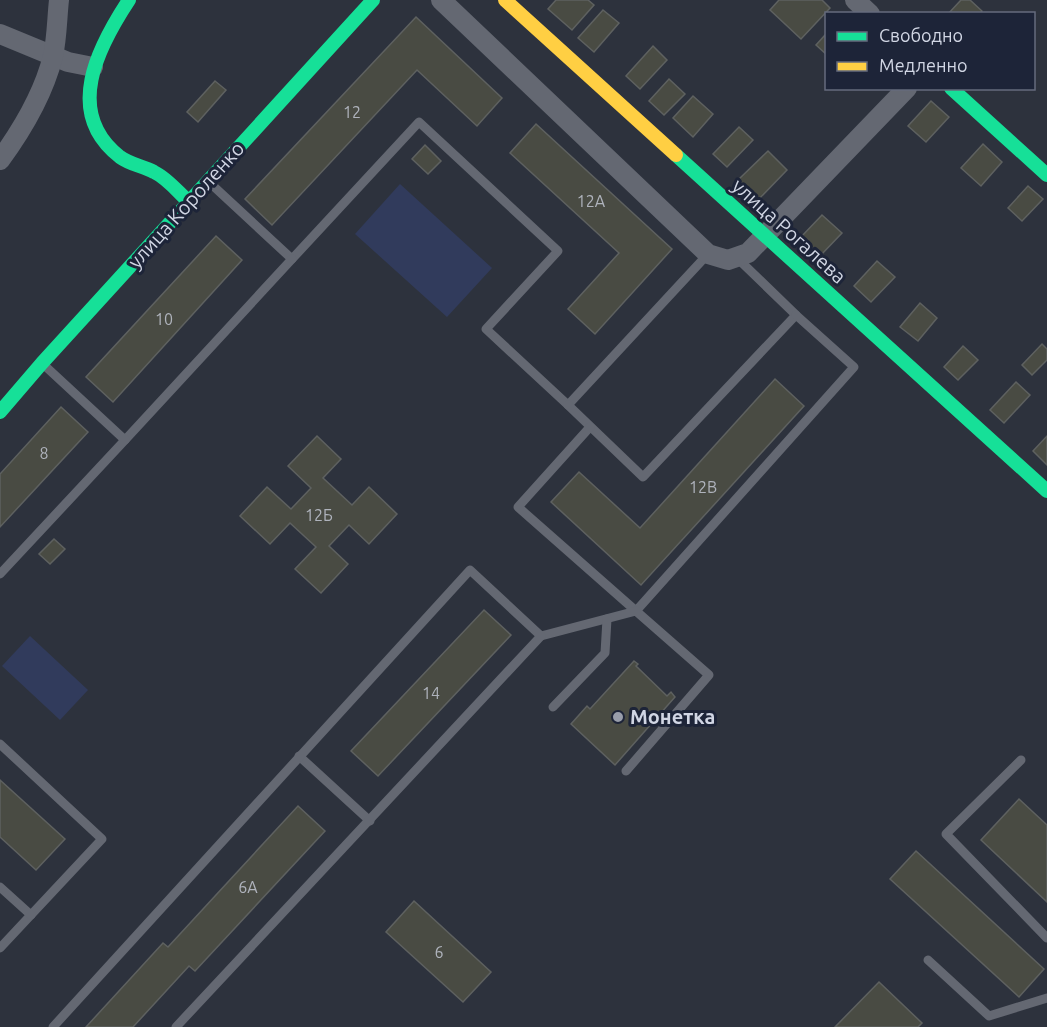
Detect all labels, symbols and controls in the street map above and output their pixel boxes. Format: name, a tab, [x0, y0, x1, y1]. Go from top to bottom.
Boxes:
legend	[825, 12, 1035, 90]
text: Свободно	[879, 25, 963, 45]
text: Медленно	[879, 55, 968, 75]
house number: 12	[343, 103, 361, 121]
street label: улица Короленко	[123, 137, 249, 273]
street label: улица Рогалева	[728, 174, 851, 288]
house number: 12А	[577, 192, 606, 210]
house number: 10	[155, 310, 173, 328]
house number: 8	[39, 444, 49, 462]
house number: 12В	[689, 478, 717, 496]
house number: 12Б	[305, 506, 333, 524]
house number: 14	[422, 684, 440, 702]
place label: Монетка	[630, 705, 715, 728]
marker: Монетка	[611, 710, 625, 724]
house number: 6А	[238, 878, 258, 896]
house number: 6	[434, 943, 444, 961]

